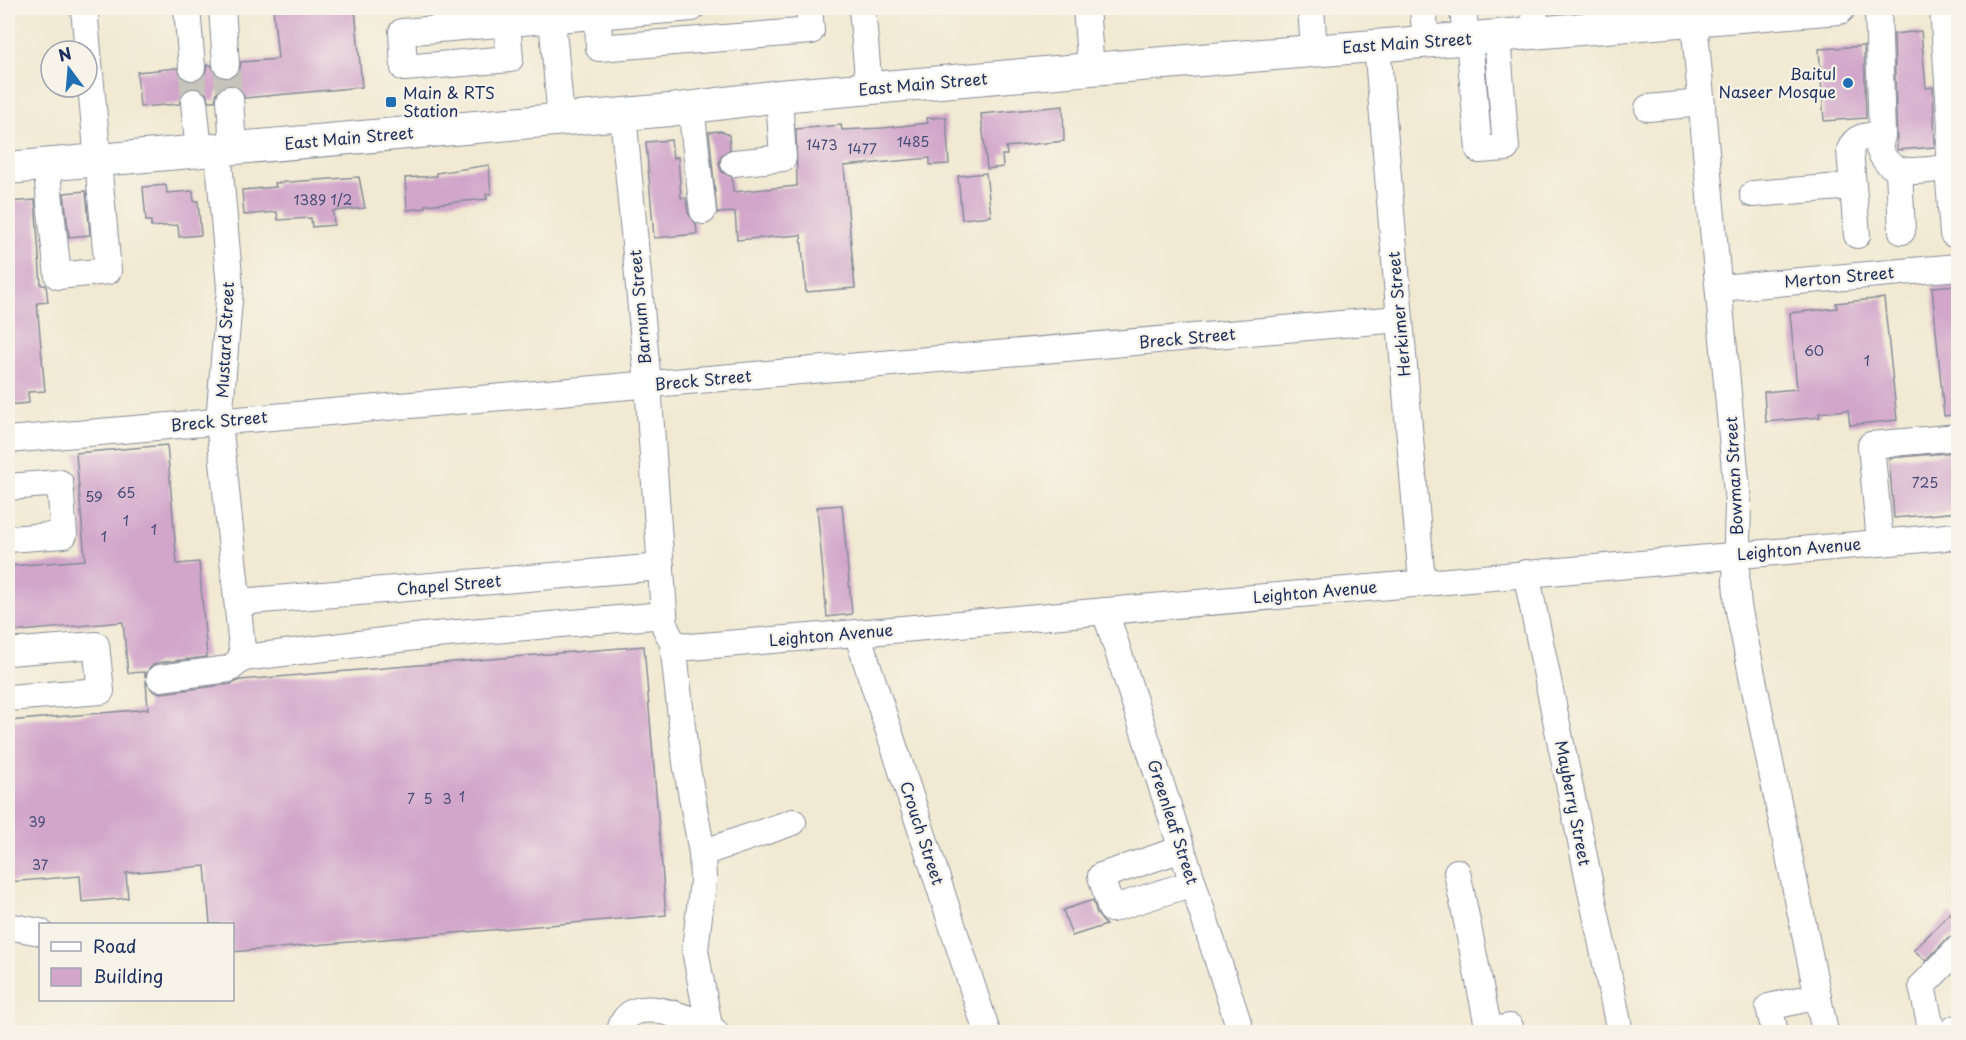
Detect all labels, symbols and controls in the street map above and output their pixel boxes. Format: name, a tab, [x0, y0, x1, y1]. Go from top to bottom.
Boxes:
street label: East Main Street	[1341, 25, 1473, 58]
north arrow	[39, 39, 99, 99]
text: N	[55, 40, 74, 67]
place label: Baitul Naseer Mosque	[1719, 61, 1836, 103]
street label: East Main Street	[857, 65, 989, 101]
marker: Baitul Naseer Mosque	[1841, 76, 1855, 90]
place label: Main & RTS Station	[403, 80, 495, 122]
marker: Main & RTS Station	[384, 95, 398, 109]
street label: East Main Street	[283, 119, 415, 155]
house number: 1485	[897, 131, 929, 152]
house number: 1473	[806, 134, 838, 155]
house number: 1477	[847, 138, 877, 159]
house number: 1389 1/2	[294, 189, 353, 210]
street label: Barnum Street	[622, 248, 656, 365]
street label: Herkimer Street	[1381, 250, 1415, 378]
street label: Merton Street	[1783, 259, 1895, 293]
street label: Mustard Street	[209, 281, 239, 399]
street label: Breck Street	[1137, 321, 1237, 353]
house number: 60	[1804, 340, 1824, 361]
house number: 1	[1864, 350, 1870, 371]
street label: Breck Street	[653, 363, 753, 395]
street label: Breck Street	[169, 404, 269, 436]
street label: Bowman Street	[1718, 416, 1748, 536]
house number: 725	[1912, 472, 1938, 493]
house number: 65	[117, 482, 135, 503]
house number: 59	[85, 486, 103, 507]
house number: 1	[123, 510, 129, 531]
house number: 1	[151, 519, 157, 540]
house number: 1	[101, 526, 107, 547]
street label: Leighton Avenue	[1736, 531, 1862, 565]
street label: Chapel Street	[396, 567, 503, 601]
street label: Leighton Avenue	[1252, 574, 1378, 608]
street label: Leighton Avenue	[768, 617, 894, 651]
street label: Mayberry Street	[1550, 738, 1598, 868]
street label: Greenleaf Street	[1142, 756, 1206, 888]
street label: Crouch Street	[895, 778, 951, 888]
house number: 1	[459, 786, 465, 807]
house number: 7	[407, 788, 415, 809]
house number: 5	[423, 788, 433, 809]
house number: 3	[442, 788, 452, 809]
house number: 39	[28, 811, 46, 832]
house number: 37	[32, 854, 49, 875]
legend	[39, 923, 234, 1001]
text: Road	[93, 932, 137, 959]
text: Building	[93, 962, 163, 989]

